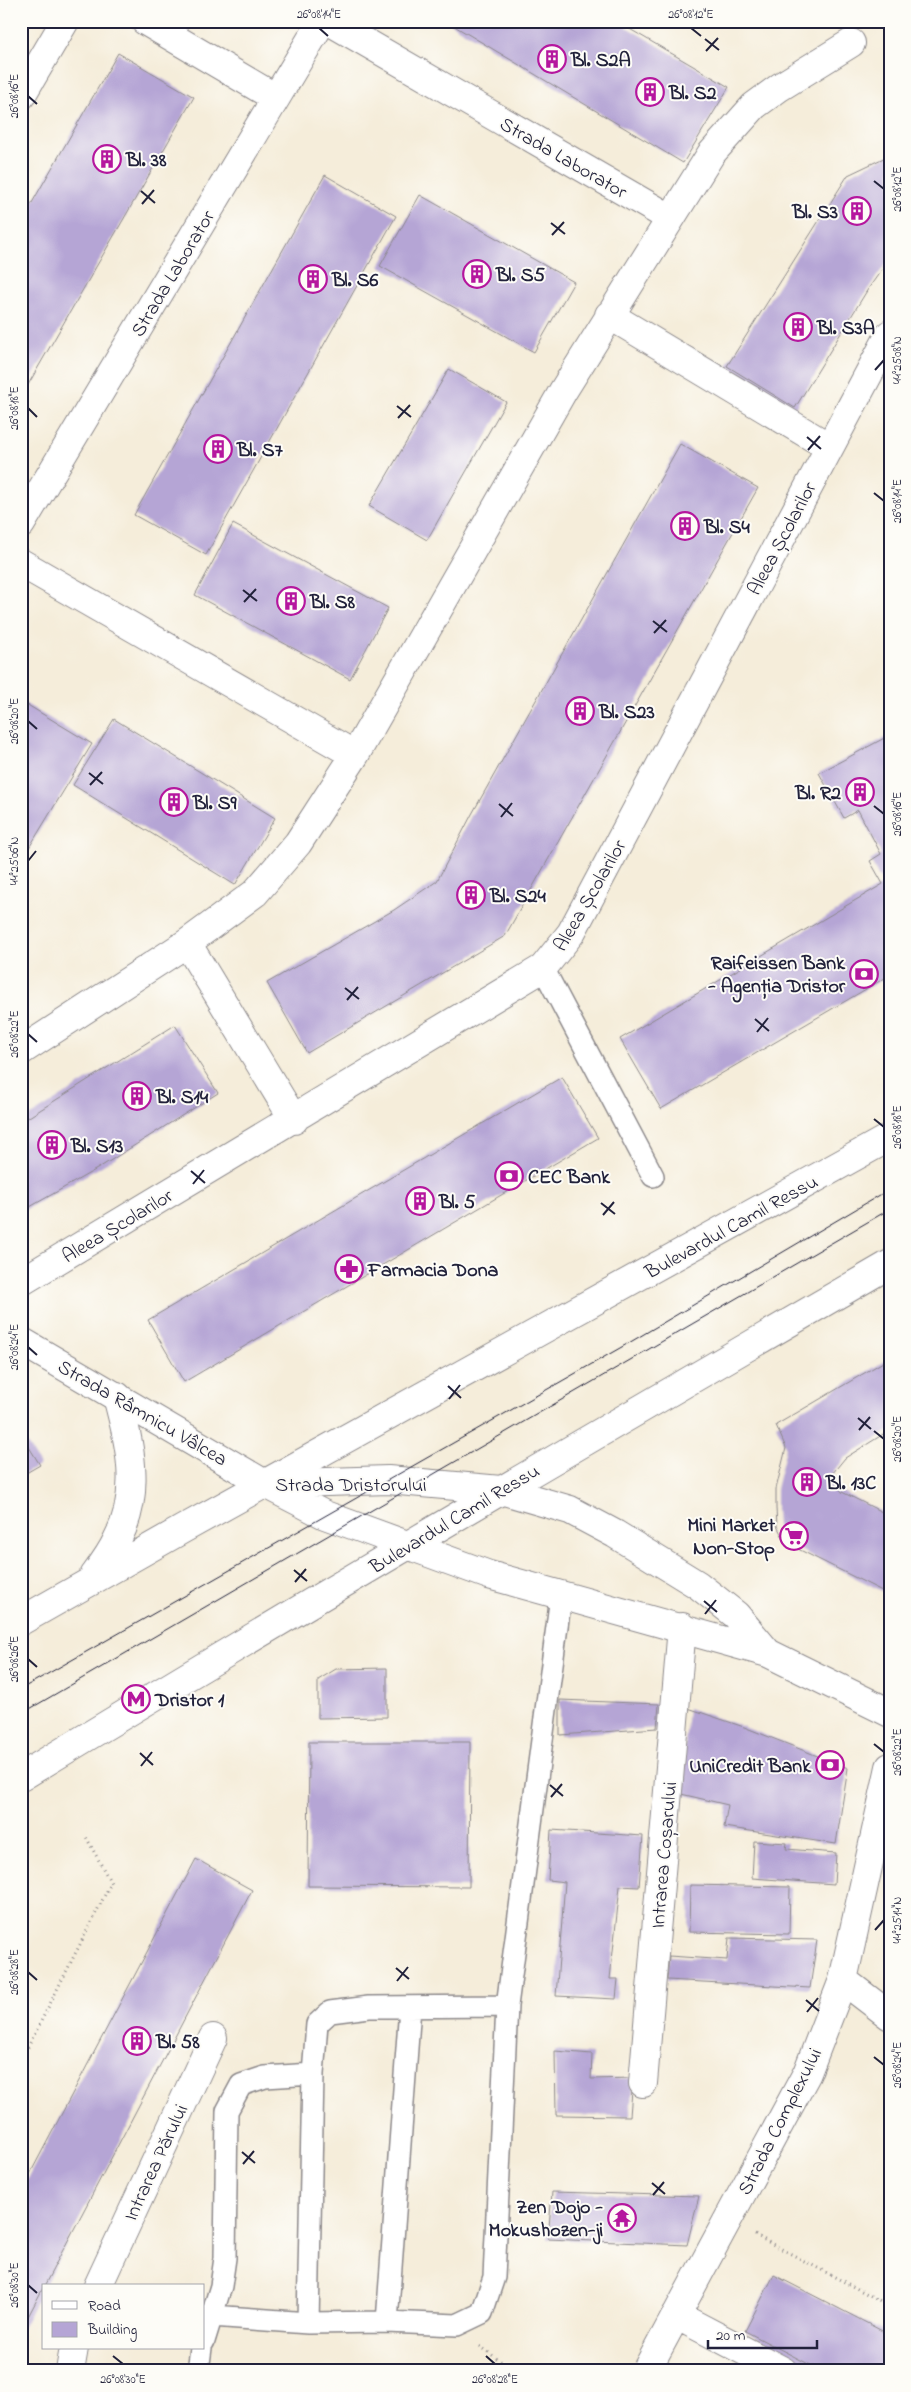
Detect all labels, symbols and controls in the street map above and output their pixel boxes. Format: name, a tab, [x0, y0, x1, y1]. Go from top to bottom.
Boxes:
text: 26°08'14"E	[297, 6, 341, 24]
text: 26°08'12"E	[668, 6, 714, 24]
building icon: Bl. S2A	[537, 44, 567, 74]
place label: Bl. S2A	[570, 47, 631, 76]
text: 26°08'16"E	[6, 74, 24, 118]
building icon: Bl. S2	[635, 77, 665, 107]
place label: Bl. S2	[668, 80, 717, 109]
street label: Strada Laborator	[494, 111, 633, 208]
building icon: Bl. 38	[92, 144, 122, 174]
place label: Bl. 38	[125, 147, 167, 176]
text: 26°08'12"E	[889, 166, 907, 212]
building icon: Bl. S3	[842, 196, 872, 226]
place label: Bl. S3	[791, 199, 838, 228]
street label: Strada Laborator	[125, 205, 224, 343]
building icon: Bl. S5	[462, 259, 492, 289]
place label: Bl. S5	[495, 262, 546, 291]
building icon: Bl. S6	[298, 264, 328, 294]
place label: Bl. S6	[331, 267, 379, 296]
building icon: Bl. S3A	[783, 312, 813, 342]
place label: Bl. S3A	[816, 315, 875, 344]
text: 44°25'08"N	[889, 336, 907, 384]
text: 26°08'18"E	[6, 386, 24, 430]
building icon: Bl. S7	[203, 434, 233, 464]
place label: Bl. S7	[236, 437, 284, 466]
street label: Aleea Școlarilor	[741, 477, 826, 601]
text: 26°08'14"E	[889, 479, 907, 523]
building icon: Bl. S4	[670, 511, 700, 541]
place label: Bl. S4	[703, 514, 751, 543]
building icon: Bl. S8	[276, 586, 306, 616]
place label: Bl. S8	[309, 589, 356, 618]
building icon: Bl. S23	[565, 696, 595, 726]
text: 26°08'20"E	[6, 698, 24, 744]
place label: Bl. S23	[598, 699, 655, 728]
building icon: Bl. R2	[845, 777, 875, 807]
place label: Bl. R2	[794, 780, 841, 809]
building icon: Bl. S9	[159, 787, 189, 817]
place label: Bl. S9	[192, 790, 238, 819]
text: 26°08'16"E	[889, 792, 907, 836]
street label: Aleea Școlarilor	[547, 834, 635, 958]
text: 44°25'06"N	[6, 837, 24, 885]
building icon: Bl. S24	[456, 880, 486, 910]
place label: Bl. S24	[489, 883, 546, 912]
place label: Raifeissen Bank - Agenția Dristor	[707, 950, 846, 1003]
bank icon: Raifeissen Bank - Agenția Dristor	[849, 959, 879, 989]
text: 26°08'22"E	[6, 1010, 24, 1058]
building icon: Bl. S14	[122, 1081, 152, 1111]
place label: Bl. S14	[155, 1084, 209, 1113]
text: 26°08'18"E	[889, 1105, 907, 1149]
building icon: Bl. S13	[37, 1130, 67, 1160]
place label: Bl. S13	[70, 1133, 123, 1162]
bank icon: CEC Bank	[494, 1161, 524, 1191]
place label: CEC Bank	[528, 1164, 611, 1193]
street label: Bulevardul Camil Ressu	[640, 1169, 824, 1288]
street label: Aleea Școlarilor	[57, 1182, 180, 1272]
building icon: Bl. 5	[405, 1186, 435, 1216]
place label: Bl. 5	[438, 1189, 476, 1218]
pharmacy icon: Farmacia Dona	[334, 1254, 364, 1284]
place label: Farmacia Dona	[367, 1257, 498, 1286]
text: 26°08'24"E	[6, 1324, 24, 1370]
street label: Strada Râmnicu Vâlcea	[51, 1354, 232, 1475]
text: 26°08'20"E	[889, 1416, 907, 1462]
street label: Bulevardul Camil Ressu	[364, 1458, 546, 1583]
building icon: Bl. 13C	[792, 1467, 822, 1497]
place label: Bl. 13C	[825, 1470, 876, 1499]
street label: Strada Dristorului	[275, 1472, 427, 1501]
place label: Mini Market Non-Stop	[687, 1512, 775, 1564]
supermarket icon: Mini Market Non-Stop	[779, 1521, 809, 1551]
text: 26°08'26"E	[6, 1636, 24, 1682]
metro station icon: Dristor 1	[121, 1684, 151, 1714]
place label: Dristor 1	[154, 1687, 225, 1716]
text: 26°08'22"E	[889, 1728, 907, 1776]
bank icon: UniCredit Bank	[815, 1750, 845, 1780]
place label: UniCredit Bank	[689, 1753, 812, 1782]
street label: Intrarea Coșarului	[645, 1780, 686, 1930]
text: 44°25'14"N	[889, 1897, 907, 1943]
text: 26°08'28"E	[6, 1949, 24, 1995]
building icon: Bl. 58	[122, 2026, 152, 2056]
place label: Bl. 58	[155, 2029, 200, 2058]
text: 26°08'24"E	[889, 2042, 907, 2088]
street label: Strada Complexului	[732, 2043, 831, 2201]
street label: Intrarea Părului	[118, 2100, 197, 2226]
place label: Zen Dojo - Mokushozen-ji	[489, 2194, 603, 2246]
temple icon: Zen Dojo - Mokushozen-ji	[607, 2203, 637, 2233]
text: 26°08'30"E	[6, 2262, 24, 2308]
legend	[42, 2284, 205, 2350]
text: Road	[88, 2295, 121, 2317]
scale bar	[708, 2317, 817, 2349]
text: Building	[87, 2319, 137, 2342]
text: 20 m	[716, 2325, 746, 2347]
text: 26°08'30"E	[100, 2371, 146, 2389]
text: 26°08'28"E	[472, 2371, 518, 2389]

